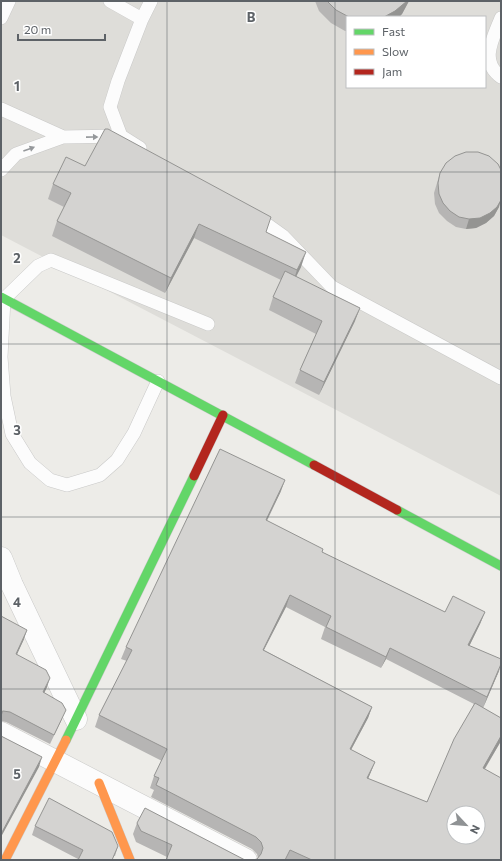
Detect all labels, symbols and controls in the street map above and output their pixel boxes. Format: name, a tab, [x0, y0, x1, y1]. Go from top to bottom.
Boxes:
text: B	[247, 9, 256, 25]
scale bar	[18, 16, 105, 42]
legend	[346, 16, 486, 88]
text: 20 m	[24, 22, 51, 36]
text: Fast	[382, 24, 405, 38]
text: Slow	[382, 44, 409, 58]
text: Jam	[382, 64, 402, 79]
text: 1	[14, 78, 20, 94]
one-way arrow	[86, 134, 99, 140]
one-way arrow	[24, 146, 36, 152]
text: 2	[13, 250, 21, 266]
text: 3	[13, 422, 21, 438]
text: 4	[13, 594, 21, 610]
text: 5	[13, 766, 21, 782]
north arrow	[446, 805, 486, 845]
text: N	[468, 823, 483, 836]

